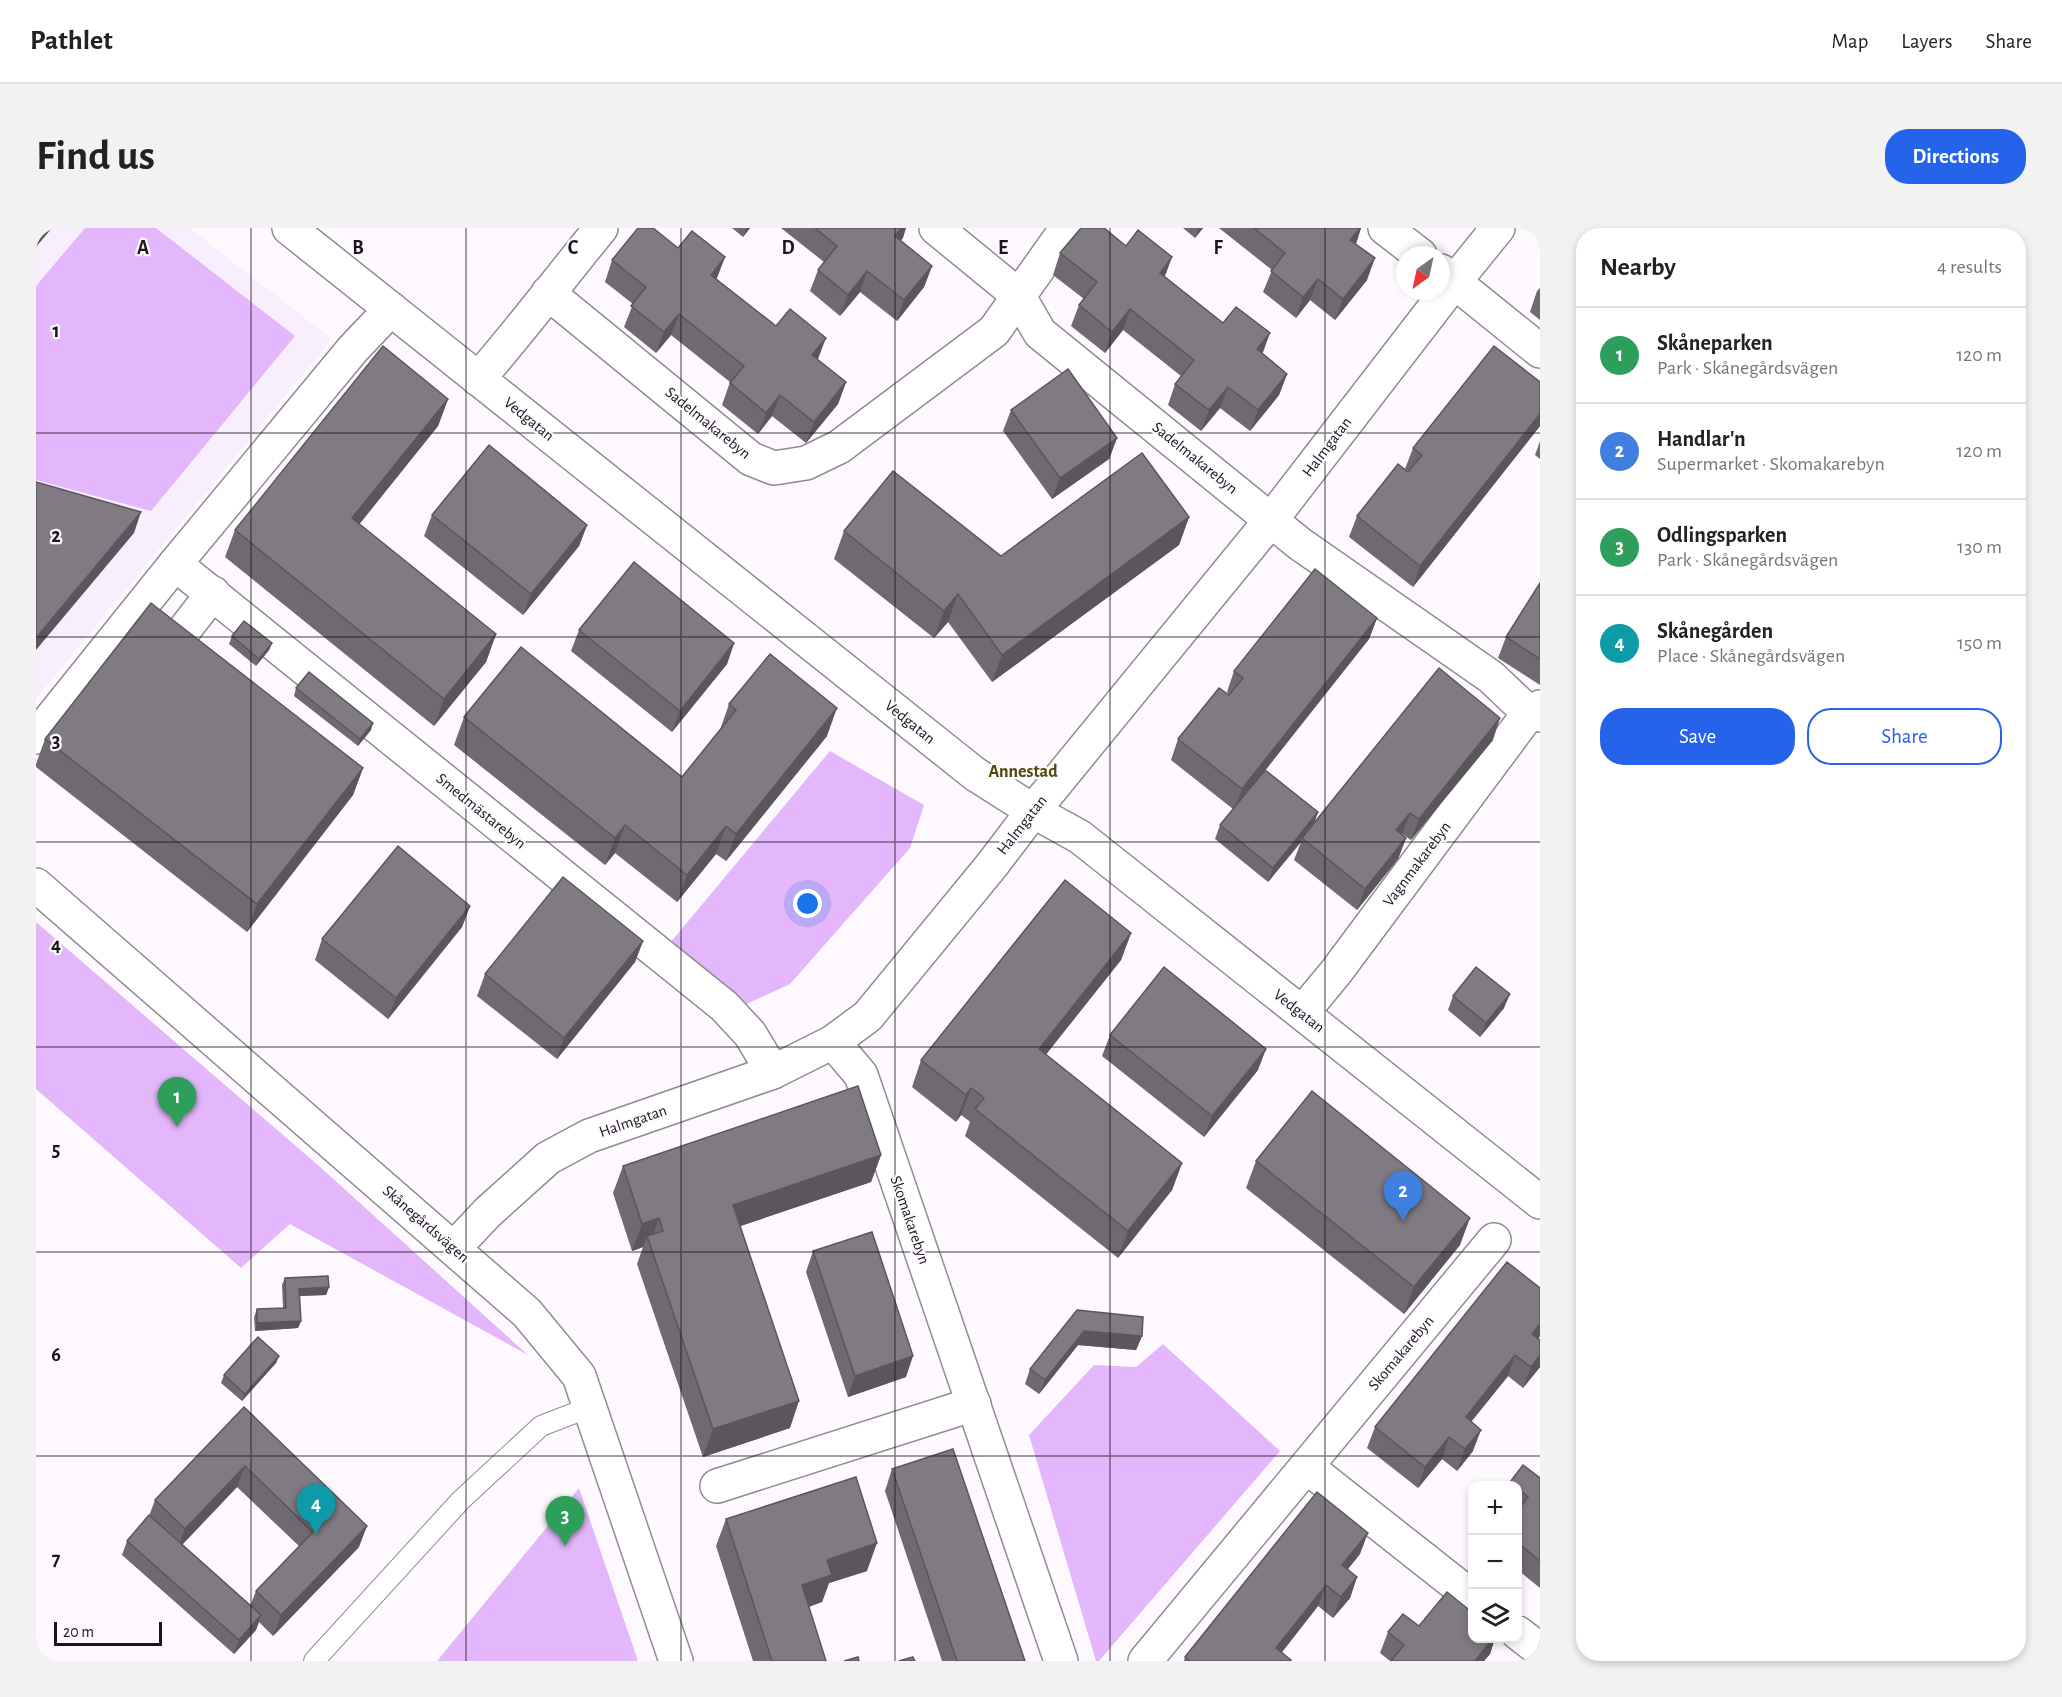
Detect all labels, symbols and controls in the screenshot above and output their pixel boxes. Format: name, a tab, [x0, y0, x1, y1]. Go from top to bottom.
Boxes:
text: Pathlet	[30, 27, 113, 55]
text: Map	[1832, 31, 1868, 52]
text: Layers	[1901, 31, 1952, 52]
text: Share	[1985, 31, 2032, 52]
button: Directions	[1885, 129, 2026, 184]
text: Find us	[36, 135, 155, 177]
text: A	[137, 238, 149, 258]
text: B	[352, 238, 364, 258]
text: C	[568, 238, 579, 258]
text: D	[781, 238, 795, 258]
text: E	[998, 238, 1008, 258]
text: F	[1213, 238, 1223, 258]
north arrow	[1396, 246, 1450, 300]
text: Nearby	[1600, 254, 1676, 280]
text: 4 results	[1937, 257, 2002, 277]
text: 1	[52, 321, 60, 341]
text: Skåneparken	[1657, 332, 1773, 354]
text: 1	[1616, 345, 1623, 365]
text: 120 m	[1956, 345, 2002, 365]
text: Park · Skånegårdsvägen	[1657, 358, 1838, 378]
street label: Sadelmakarebyn	[662, 384, 754, 463]
street label: Vedgatan	[501, 394, 557, 444]
street label: Halmgatan	[1299, 414, 1355, 480]
street label: Sadelmakarebyn	[1149, 419, 1241, 498]
text: Handlar'n	[1657, 428, 1746, 450]
text: 2	[1615, 441, 1624, 461]
text: 120 m	[1956, 441, 2002, 461]
text: Supermarket · Skomakarebyn	[1657, 454, 1885, 474]
text: Odlingsparken	[1657, 524, 1787, 546]
text: 2	[51, 526, 61, 546]
text: 3	[1615, 537, 1624, 557]
text: 130 m	[1957, 537, 2002, 557]
text: Park · Skånegårdsvägen	[1657, 550, 1838, 570]
text: Skånegården	[1657, 620, 1773, 642]
text: 4	[1614, 633, 1625, 653]
text: 150 m	[1957, 633, 2002, 653]
text: Place · Skånegårdsvägen	[1657, 646, 1845, 666]
street label: Vedgatan	[882, 697, 938, 747]
button: Save	[1600, 708, 1795, 765]
button: Share	[1807, 708, 2002, 765]
text: 3	[52, 731, 60, 751]
district label: Annestad	[988, 763, 1058, 781]
street label: Smedmästarebyn	[433, 770, 529, 853]
street label: Halmgatan	[994, 792, 1050, 858]
street label: Vagnmakarebyn	[1380, 819, 1455, 910]
your location	[793, 889, 822, 918]
text: 4	[51, 935, 61, 955]
street label: Vedgatan	[1271, 986, 1327, 1036]
pin: 1	[158, 1078, 196, 1127]
street label: Halmgatan	[597, 1102, 669, 1140]
text: 5	[52, 1140, 60, 1160]
pin: 2	[1384, 1172, 1422, 1221]
street label: Skomakarebyn	[886, 1174, 933, 1266]
street label: Skånegårdsvägen	[380, 1182, 472, 1266]
street label: Skomakarebyn	[1365, 1313, 1438, 1394]
text: 6	[51, 1345, 61, 1365]
map controls	[1468, 1481, 1522, 1643]
button: +	[1468, 1481, 1522, 1535]
pin: 4	[296, 1484, 336, 1534]
pin: 3	[546, 1496, 584, 1546]
button: −	[1468, 1535, 1522, 1589]
text: 7	[52, 1549, 61, 1569]
button: layers	[1468, 1589, 1522, 1643]
scale bar	[54, 1619, 162, 1646]
text: 20 m	[63, 1624, 94, 1640]

